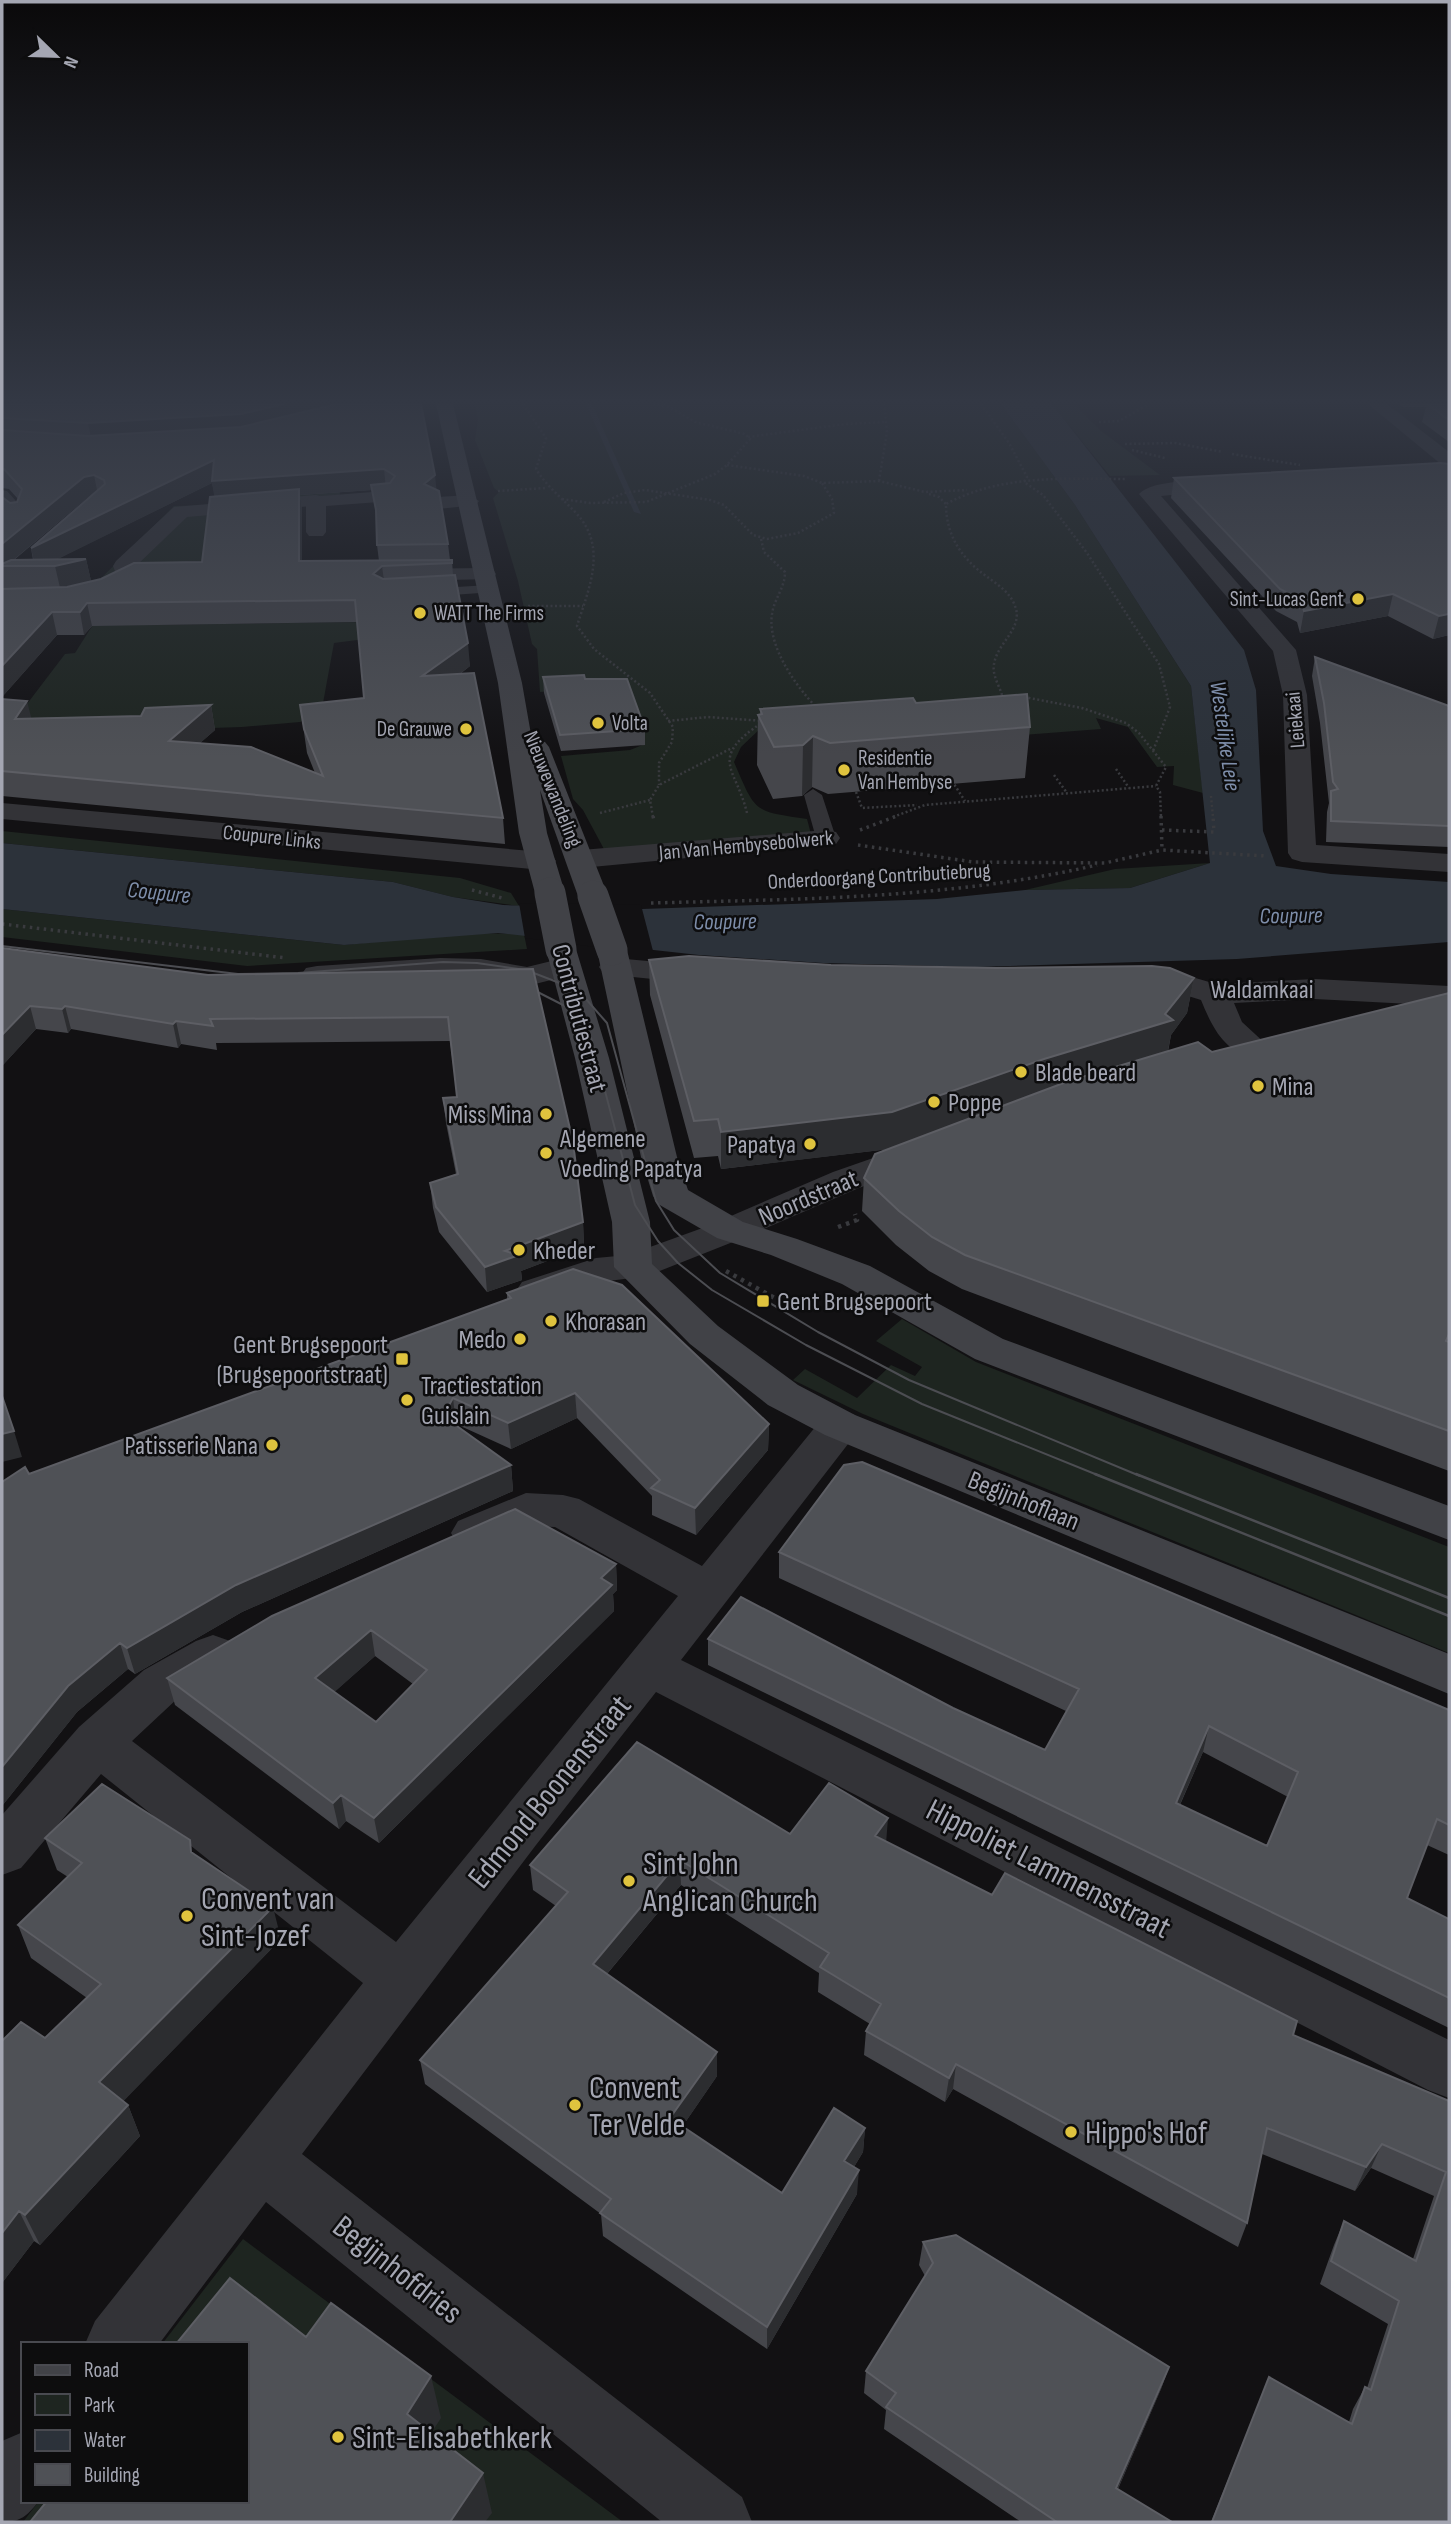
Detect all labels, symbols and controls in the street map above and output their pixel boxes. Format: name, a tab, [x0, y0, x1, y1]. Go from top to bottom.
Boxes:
north arrow	[21, 21, 91, 91]
text: N	[58, 53, 83, 71]
place label: Sint-Lucas Gent	[1230, 587, 1344, 612]
marker: Sint-Lucas Gent	[1350, 591, 1366, 607]
place label: WATT The Firms	[434, 601, 544, 626]
marker: WATT The Firms	[412, 605, 428, 621]
water label: Westelijke Leie	[1203, 679, 1247, 793]
street label: Leiekaai	[1281, 691, 1310, 749]
place label: Volta	[612, 711, 648, 736]
marker: Volta	[590, 715, 606, 731]
place label: De Grauwe	[377, 717, 452, 742]
marker: De Grauwe	[458, 721, 474, 737]
street label: Nieuwewandeling	[518, 727, 587, 851]
place label: Residentie Van Hembyse	[858, 746, 952, 795]
marker: Residentie Van Hembyse	[836, 762, 852, 778]
street label: Coupure Links	[222, 820, 322, 855]
street label: Jan Van Hembysebolwerk	[657, 825, 834, 866]
street label: Onderdoorgang Contributiebrug	[767, 858, 991, 895]
water label: Coupure	[126, 876, 192, 910]
water label: Coupure	[1259, 901, 1323, 931]
water label: Coupure	[693, 907, 757, 937]
street label: Contributiestraat	[544, 941, 613, 1096]
street label: Waldamkaai	[1210, 975, 1314, 1006]
place label: Blade beard	[1035, 1058, 1136, 1089]
marker: Blade beard	[1013, 1064, 1029, 1080]
place label: Mina	[1272, 1072, 1313, 1103]
marker: Mina	[1250, 1078, 1266, 1094]
place label: Poppe	[948, 1088, 1002, 1119]
marker: Poppe	[926, 1094, 942, 1110]
place label: Miss Mina	[448, 1100, 532, 1131]
marker: Miss Mina	[538, 1106, 554, 1122]
place label: Algemene Voeding Papatya	[559, 1124, 702, 1185]
place label: Papatya	[727, 1130, 796, 1161]
marker: Papatya	[802, 1136, 818, 1152]
marker: Algemene Voeding Papatya	[538, 1145, 554, 1161]
street label: Noordstraat	[754, 1164, 863, 1233]
place label: Kheder	[533, 1236, 596, 1267]
marker: Kheder	[511, 1242, 527, 1258]
place label: Gent Brugsepoort	[777, 1287, 932, 1318]
marker: Gent Brugsepoort	[755, 1293, 771, 1309]
place label: Khorasan	[565, 1307, 646, 1338]
marker: Khorasan	[543, 1313, 559, 1329]
place label: Medo	[458, 1325, 506, 1356]
place label: Gent Brugsepoort (Brugsepoortstraat)	[216, 1330, 388, 1391]
marker: Medo	[512, 1331, 528, 1347]
marker: Gent Brugsepoort (Brugsepoortstraat)	[394, 1351, 410, 1367]
place label: Tractiestation Guislain	[421, 1371, 542, 1432]
marker: Tractiestation Guislain	[399, 1392, 415, 1408]
place label: Patisserie Nana	[124, 1431, 258, 1462]
marker: Patisserie Nana	[264, 1437, 280, 1453]
street label: Begijnhoflaan	[963, 1465, 1084, 1538]
street label: Edmond Boonenstraat	[460, 1687, 640, 1897]
street label: Hippoliet Lammensstraat	[919, 1791, 1177, 1948]
place label: Sint John Anglican Church	[642, 1845, 818, 1921]
marker: Sint John Anglican Church	[621, 1873, 637, 1889]
place label: Convent van Sint-Jozef	[201, 1880, 335, 1956]
marker: Convent van Sint-Jozef	[179, 1908, 195, 1924]
place label: Convent Ter Velde	[589, 2069, 685, 2145]
marker: Convent Ter Velde	[567, 2097, 583, 2113]
place label: Hippo's Hof	[1085, 2114, 1208, 2153]
marker: Hippo's Hof	[1063, 2124, 1079, 2140]
street label: Begijnhofdries	[325, 2208, 470, 2333]
legend	[21, 2342, 248, 2503]
text: Road	[84, 2358, 119, 2383]
text: Park	[84, 2393, 115, 2418]
place label: Sint-Elisabethkerk	[352, 2419, 552, 2458]
text: Water	[84, 2428, 126, 2453]
marker: Sint-Elisabethkerk	[330, 2429, 346, 2445]
text: Building	[84, 2463, 140, 2488]

